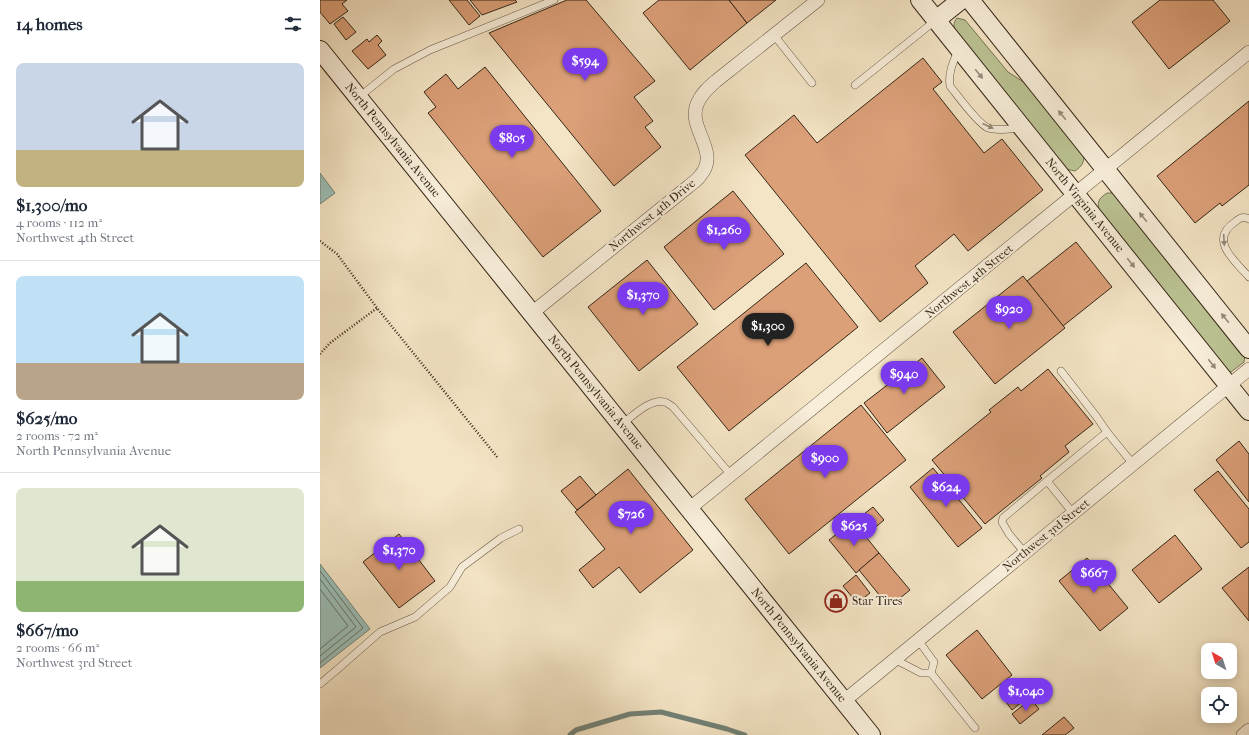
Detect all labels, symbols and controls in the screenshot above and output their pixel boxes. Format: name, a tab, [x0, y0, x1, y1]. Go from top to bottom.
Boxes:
icon: filters	[282, 13, 304, 35]
text: 14 homes	[16, 14, 83, 34]
pin: $594	[561, 48, 609, 82]
text: $594	[571, 53, 599, 68]
one-way arrow	[975, 69, 984, 80]
street label: North Pennsylvania Avenue	[343, 80, 444, 200]
icon: home	[124, 89, 196, 161]
one-way arrow	[1058, 110, 1066, 121]
one-way arrow	[982, 124, 994, 130]
pin: $805	[488, 125, 536, 159]
text: $805	[499, 130, 525, 145]
street label: North Virginia Avenue	[1043, 155, 1127, 255]
street label: Northwest 4th Drive	[606, 176, 698, 254]
text: $1,300/mo	[16, 195, 87, 215]
one-way arrow	[1139, 211, 1148, 222]
text: 4 rooms · 112 m²	[16, 215, 102, 230]
pin: $1,260	[691, 217, 757, 251]
text: $1,260	[706, 222, 742, 237]
text: Northwest 4th Street	[16, 230, 134, 245]
one-way arrow	[1221, 234, 1228, 246]
street label: Northwest 4th Street	[922, 241, 1016, 321]
one-way arrow	[1127, 257, 1135, 268]
pin: $1,370	[610, 282, 676, 316]
text: $1,370	[626, 287, 660, 302]
pin: $920	[985, 296, 1033, 330]
text: $920	[995, 301, 1023, 316]
icon: home	[124, 302, 196, 374]
pin: $1,300	[735, 313, 801, 347]
one-way arrow	[1220, 313, 1229, 324]
text: $1,300	[751, 318, 785, 333]
street label: North Pennsylvania Avenue	[546, 332, 647, 452]
one-way arrow	[1207, 359, 1216, 370]
pin: $940	[880, 361, 928, 395]
text: $940	[890, 366, 918, 381]
text: $625/mo	[16, 408, 77, 428]
text: 2 rooms · 72 m²	[16, 428, 98, 443]
text: North Pennsylvania Avenue	[16, 443, 171, 458]
pin: $900	[801, 445, 849, 479]
text: $900	[811, 450, 839, 465]
pin: $624	[922, 474, 970, 508]
text: $624	[932, 479, 960, 494]
street label: Northwest 3rd Street	[1000, 495, 1093, 574]
pin: $726	[607, 501, 655, 535]
text: $726	[617, 506, 645, 521]
pin: $625	[830, 513, 878, 547]
icon: home	[124, 514, 196, 586]
text: $625	[841, 518, 867, 533]
pin: $1,370	[366, 537, 432, 571]
text: $1,370	[382, 542, 416, 557]
pin: $667	[1070, 560, 1118, 594]
text: $667	[1080, 565, 1108, 580]
street label: North Pennsylvania Avenue	[749, 585, 850, 705]
shop icon: Star Tires	[823, 588, 849, 614]
place label: Star Tires	[852, 594, 903, 608]
text: $667/mo	[16, 620, 79, 640]
text: 2 rooms · 66 m²	[16, 640, 99, 655]
north arrow	[1201, 643, 1237, 679]
map controls	[1201, 643, 1237, 723]
text: Northwest 3rd Street	[16, 655, 132, 670]
pin: $1,040	[993, 678, 1059, 712]
text: $1,040	[1008, 683, 1044, 698]
button: locate	[1201, 687, 1237, 723]

